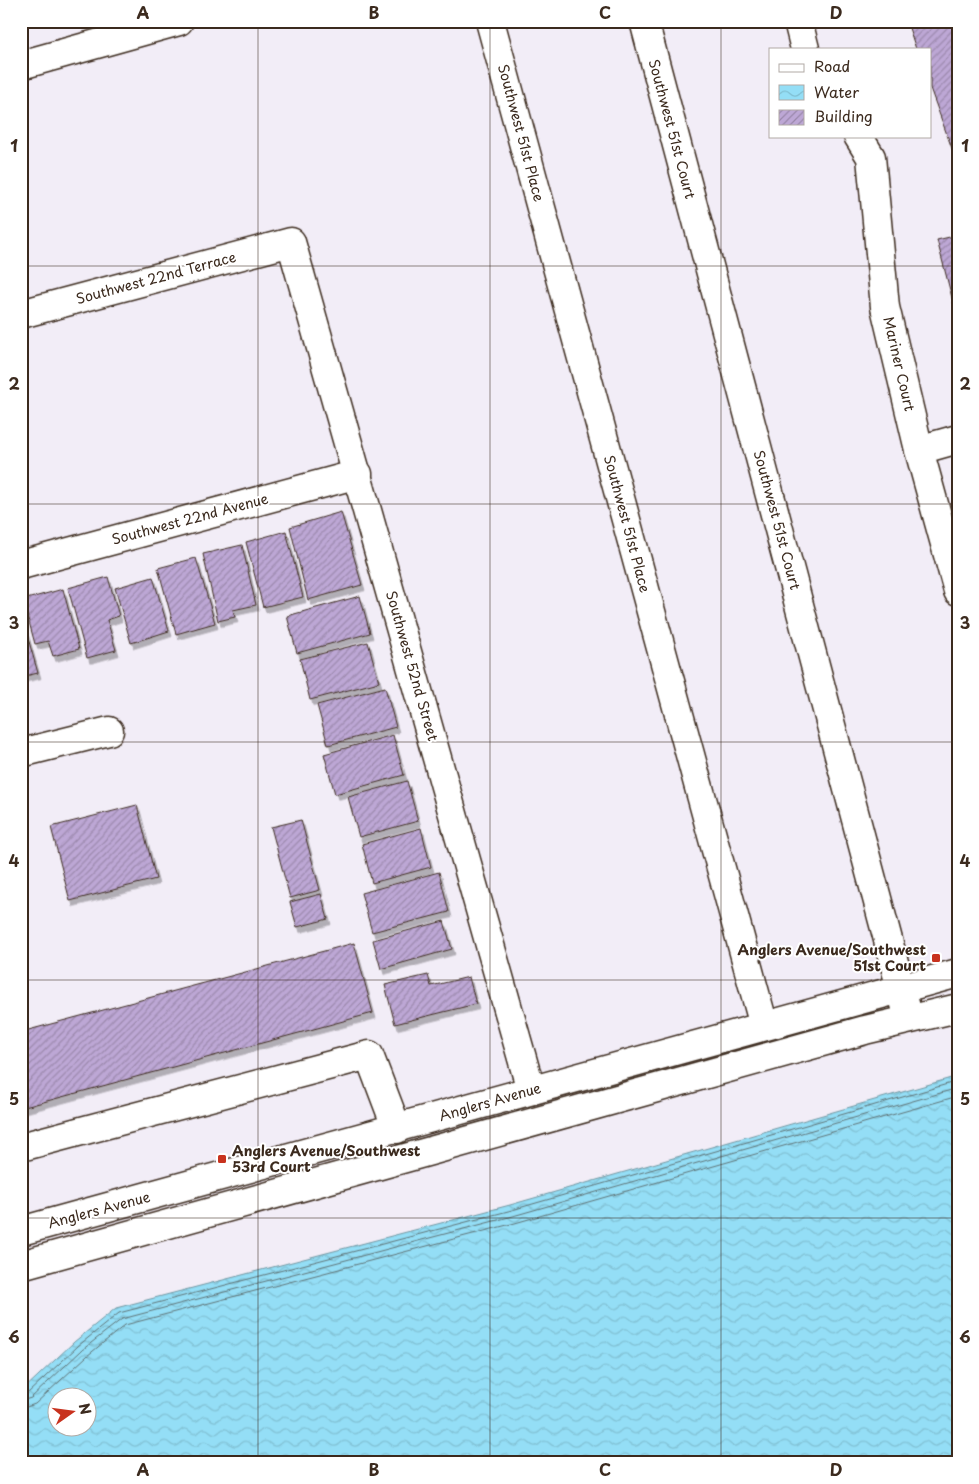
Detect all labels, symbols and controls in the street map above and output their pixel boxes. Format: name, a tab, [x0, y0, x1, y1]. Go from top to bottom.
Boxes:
text: A	[137, 0, 150, 24]
text: B	[369, 0, 380, 24]
text: C	[599, 0, 611, 24]
text: D	[830, 0, 842, 24]
legend	[769, 48, 932, 138]
text: Road	[814, 54, 850, 77]
street label: Southwest 51st Court	[644, 57, 701, 201]
street label: Southwest 51st Place	[493, 62, 550, 204]
text: Water	[814, 80, 859, 103]
text: Building	[814, 104, 873, 127]
text: 1	[10, 133, 18, 157]
text: 1	[961, 133, 969, 157]
street label: Southwest 22nd Terrace	[74, 246, 238, 309]
street label: Mariner Court	[878, 315, 921, 414]
text: 2	[8, 371, 20, 395]
text: 2	[959, 371, 971, 395]
street label: Southwest 51st Court	[749, 448, 806, 592]
street label: Southwest 51st Place	[599, 453, 656, 595]
street label: Southwest 22nd Avenue	[109, 487, 271, 550]
street label: Southwest 52nd Street	[381, 588, 444, 744]
text: 3	[9, 610, 19, 634]
text: 3	[960, 610, 970, 634]
text: 4	[9, 848, 20, 872]
text: 4	[960, 848, 971, 872]
place label: Anglers Avenue/Southwest 51st Court	[738, 939, 926, 976]
marker: Anglers Avenue/Southwest 51st Court	[930, 952, 942, 964]
street label: Anglers Avenue	[436, 1077, 544, 1126]
text: 5	[9, 1086, 19, 1110]
text: 5	[960, 1086, 970, 1110]
place label: Anglers Avenue/Southwest 53rd Court	[232, 1140, 421, 1177]
marker: Anglers Avenue/Southwest 53rd Court	[216, 1153, 228, 1165]
street label: Anglers Avenue	[45, 1186, 153, 1233]
text: 6	[8, 1324, 20, 1348]
text: 6	[959, 1324, 971, 1348]
north arrow	[48, 1386, 98, 1436]
text: N	[74, 1401, 97, 1417]
text: A	[137, 1457, 150, 1481]
text: B	[369, 1457, 380, 1481]
text: C	[599, 1457, 611, 1481]
text: D	[830, 1457, 842, 1481]

